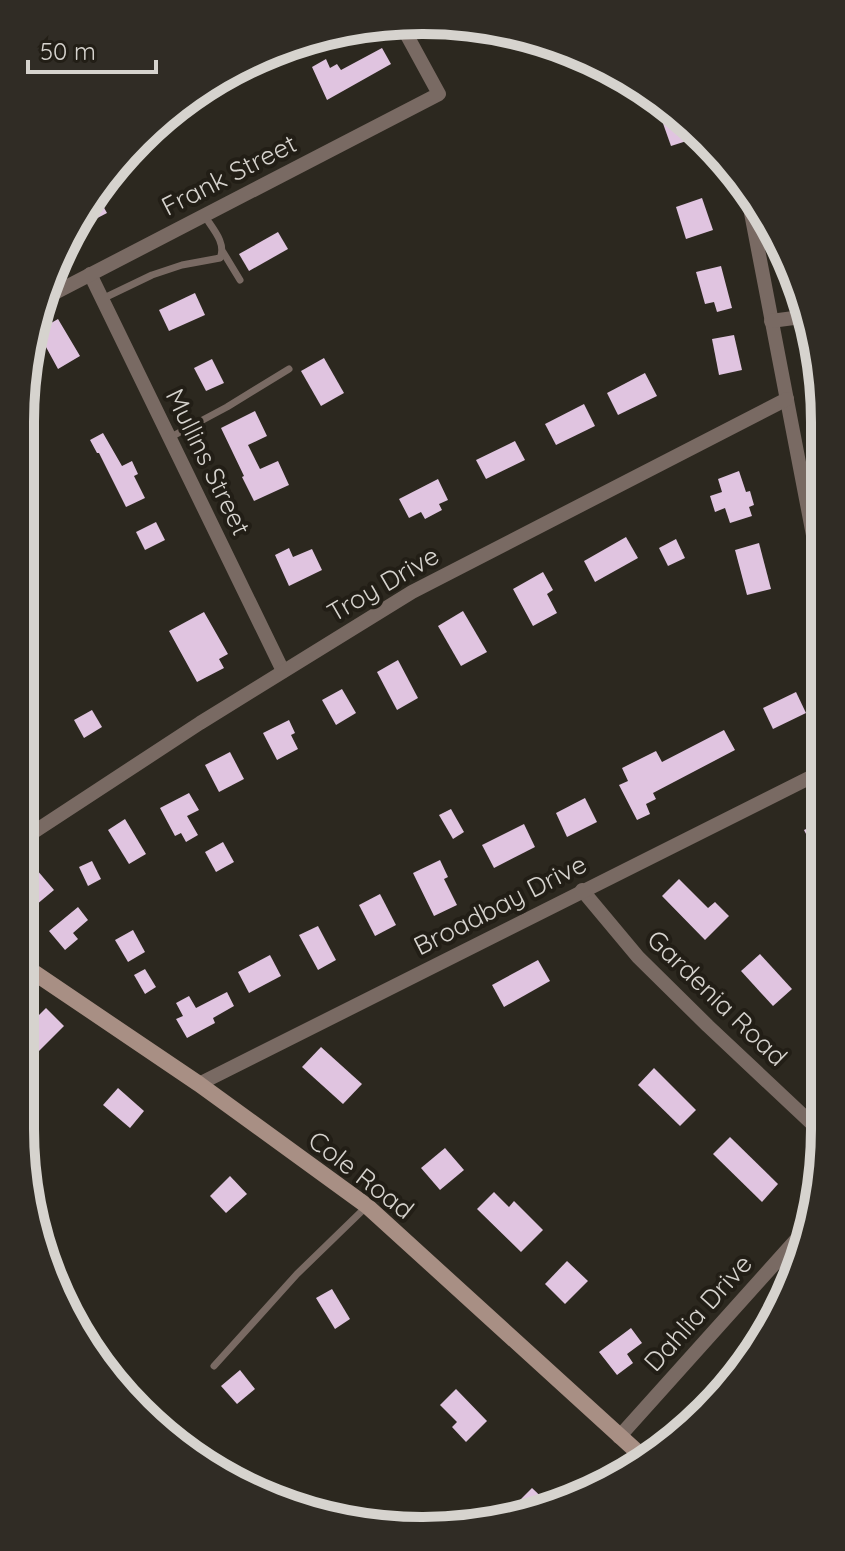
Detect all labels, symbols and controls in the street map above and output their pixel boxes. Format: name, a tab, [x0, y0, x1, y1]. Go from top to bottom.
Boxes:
scale bar	[28, 24, 156, 74]
text: 50 m	[40, 36, 96, 66]
street label: Frank Street	[156, 126, 302, 223]
street label: Mullins Street	[159, 383, 258, 541]
street label: Troy Drive	[321, 538, 445, 629]
street label: Broadbay Drive	[408, 847, 592, 962]
street label: Gardenia Road	[640, 923, 794, 1073]
street label: Cole Road	[302, 1123, 421, 1226]
street label: Dahlia Drive	[636, 1247, 759, 1378]

